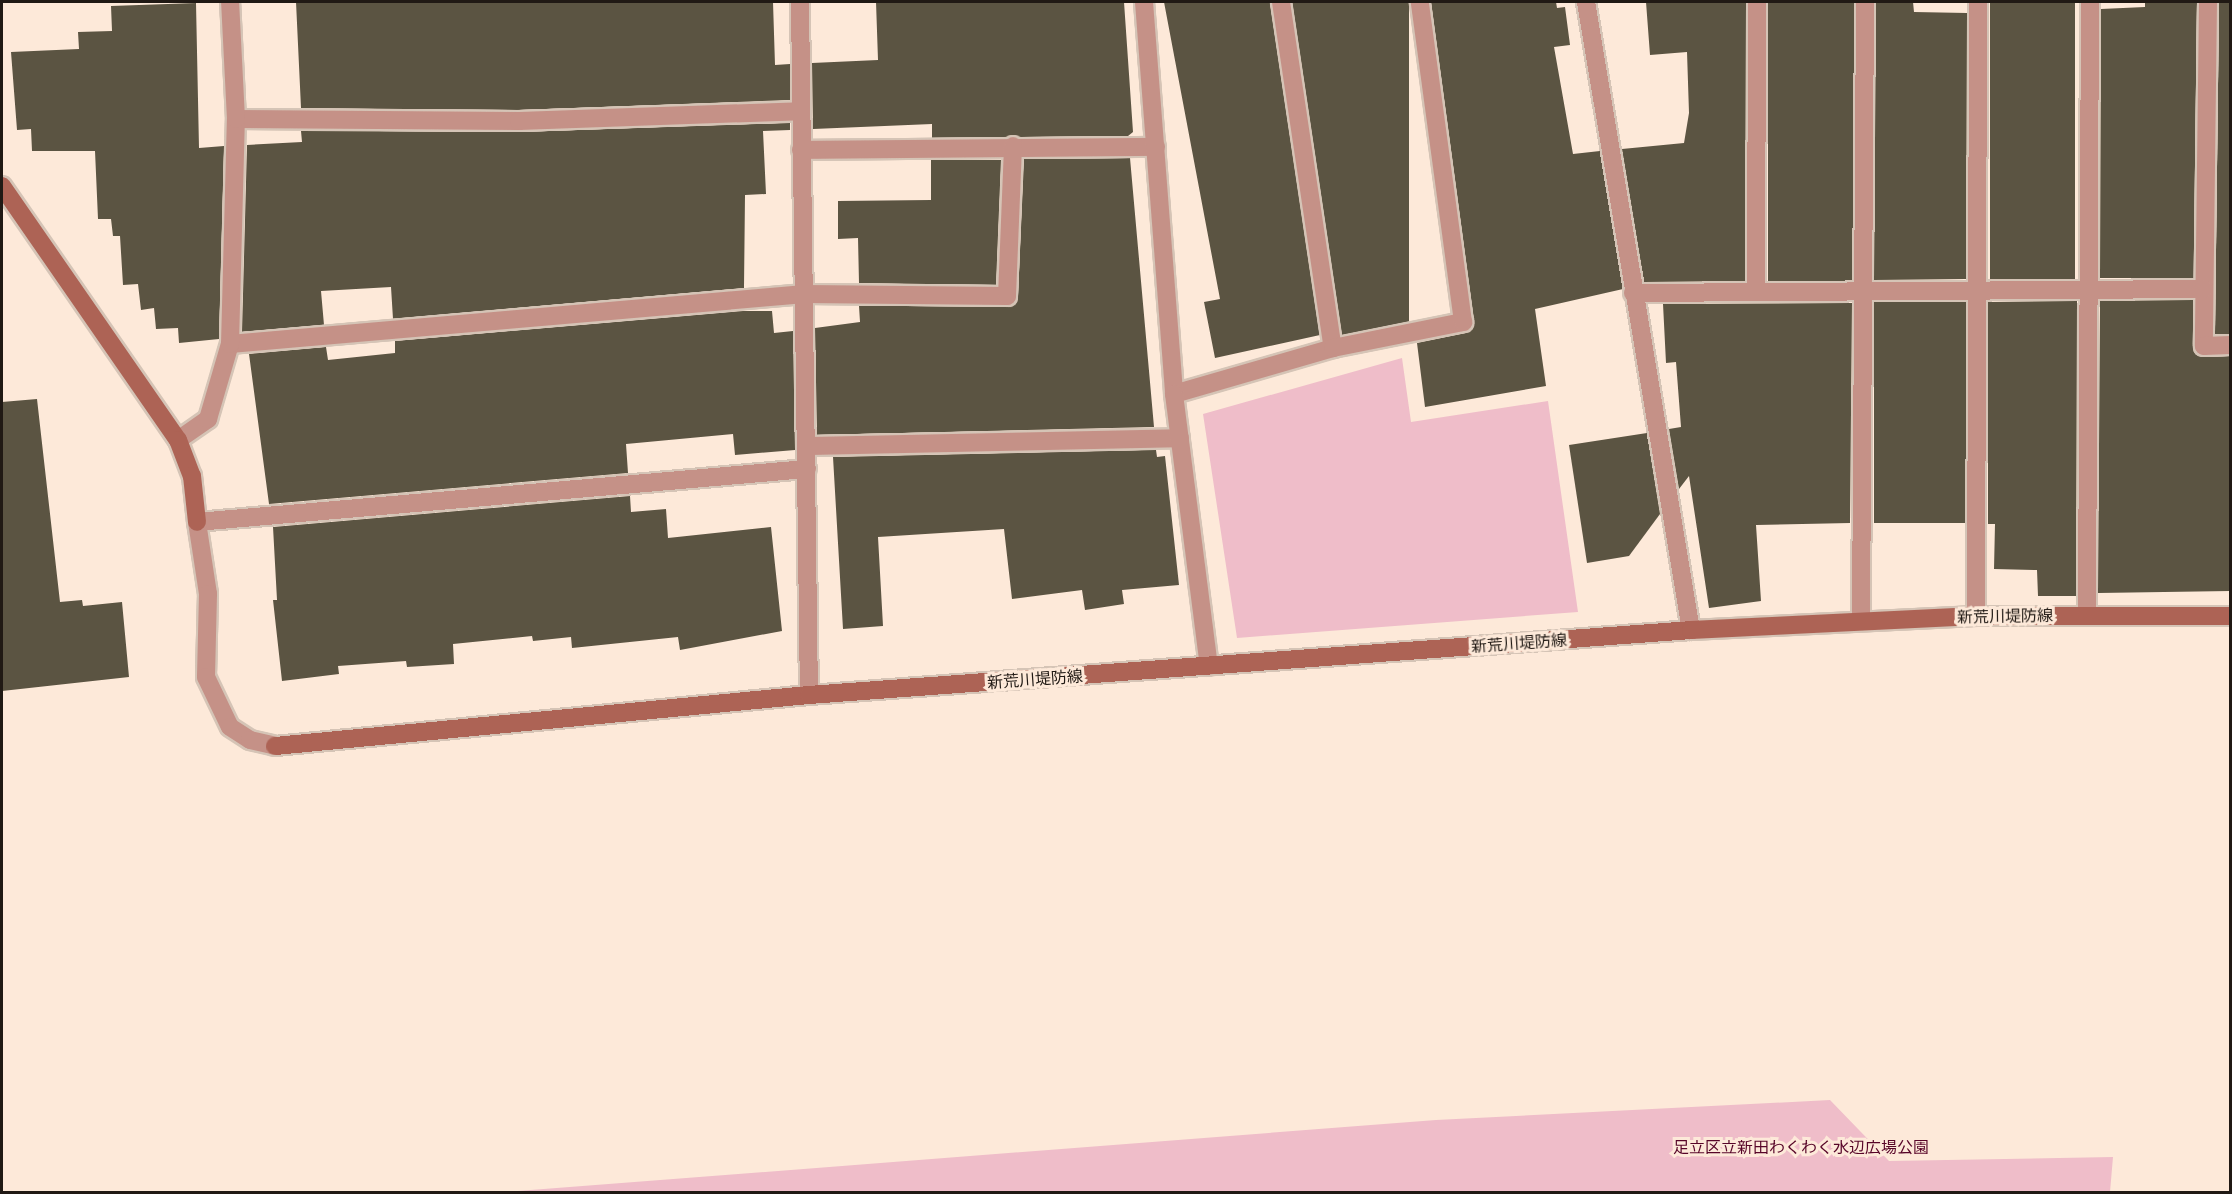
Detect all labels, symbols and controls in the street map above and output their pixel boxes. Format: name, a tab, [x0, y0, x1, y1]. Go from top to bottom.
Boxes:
street label: 新荒川堤防線	[1957, 606, 2053, 626]
street label: 新荒川堤防線	[1470, 630, 1568, 656]
street label: 新荒川堤防線	[986, 666, 1084, 692]
park label: 足立区立新田わくわく水辺広場公園	[1673, 1137, 1929, 1157]

